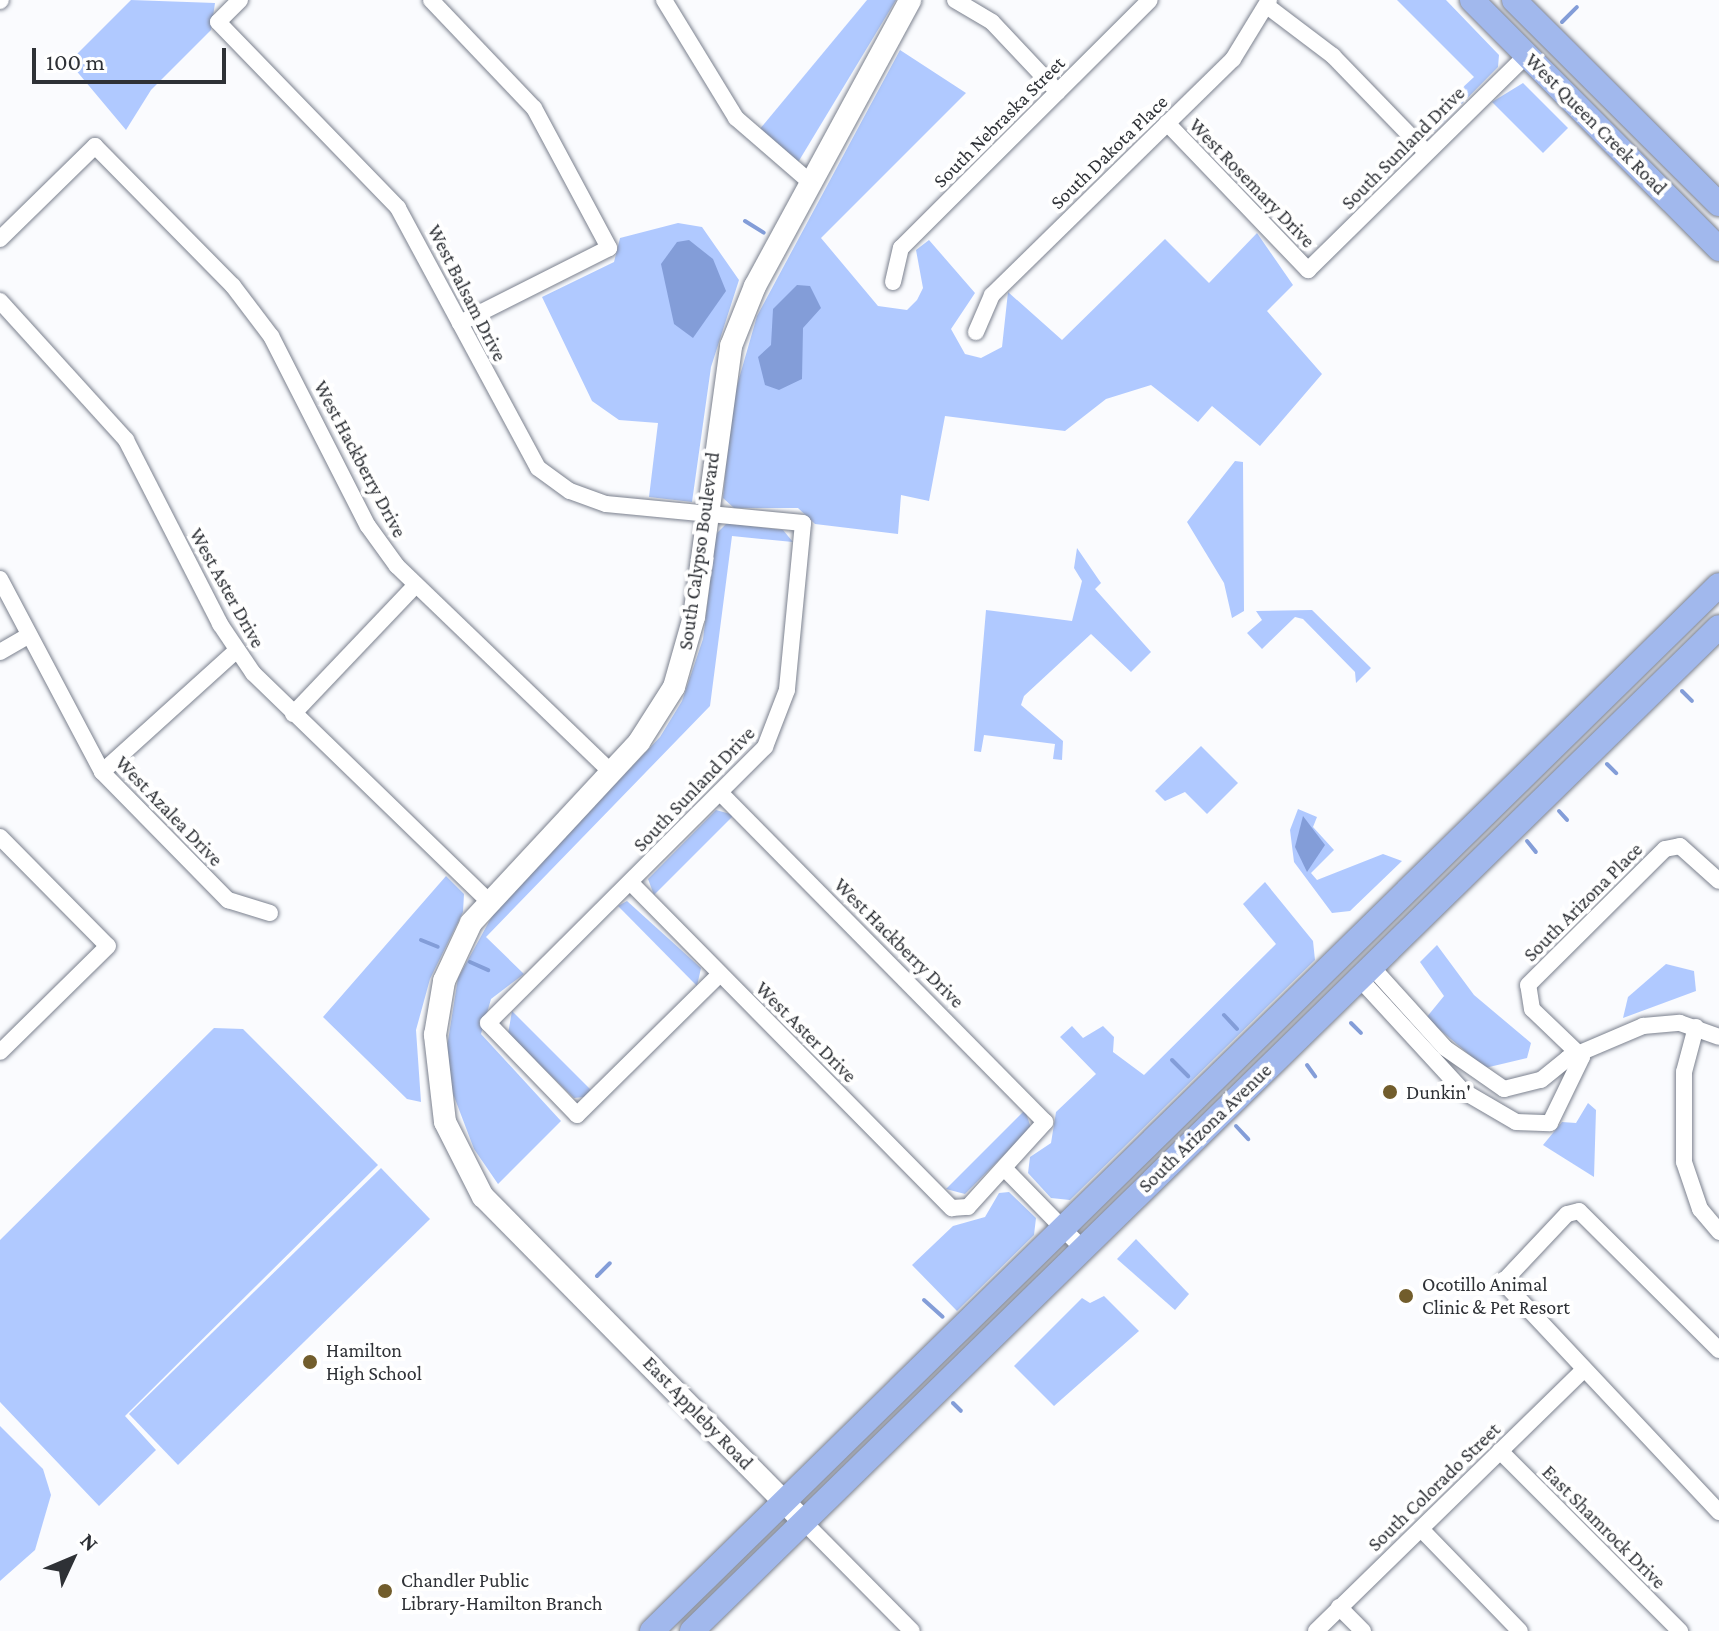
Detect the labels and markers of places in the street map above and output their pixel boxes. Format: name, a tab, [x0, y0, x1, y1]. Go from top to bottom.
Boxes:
place label: Dunkin'	[1406, 1080, 1471, 1104]
marker: Dunkin'	[1381, 1083, 1399, 1101]
place label: Ocotillo Animal Clinic & Pet Resort	[1422, 1272, 1570, 1319]
marker: Ocotillo Animal Clinic & Pet Resort	[1397, 1287, 1415, 1305]
place label: Hamilton High School	[326, 1338, 422, 1385]
marker: Hamilton High School	[301, 1353, 319, 1371]
place label: Chandler Public Library-Hamilton Branch	[401, 1568, 602, 1615]
marker: Chandler Public Library-Hamilton Branch	[376, 1582, 394, 1600]

